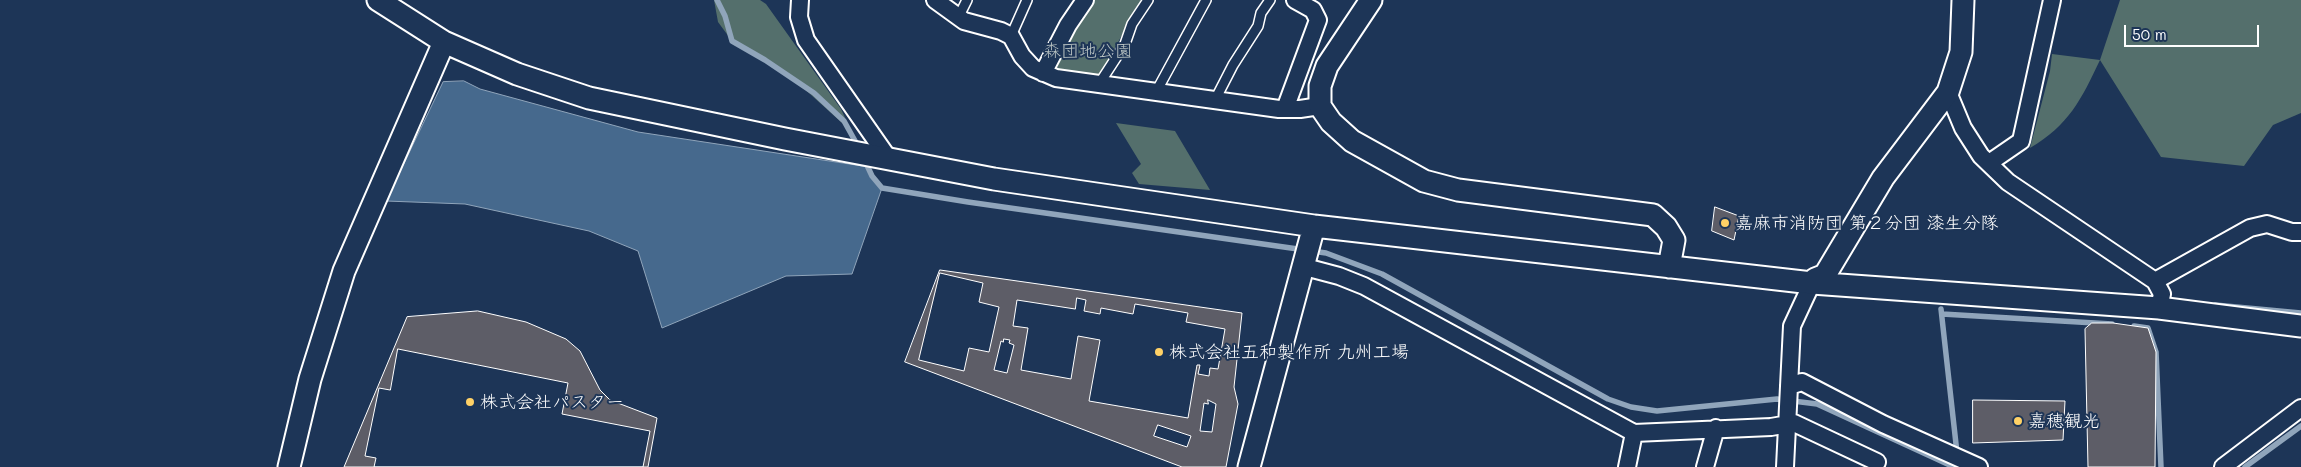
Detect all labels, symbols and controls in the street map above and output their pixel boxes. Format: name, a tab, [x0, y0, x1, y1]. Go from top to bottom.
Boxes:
scale bar	[2126, 15, 2261, 47]
text: 50 m	[2132, 24, 2167, 44]
park label: 森団地公園	[1043, 40, 1133, 62]
place label: 嘉麻市消防団 第２分団 漆生分隊	[1735, 212, 1999, 234]
marker: 嘉麻市消防団 第２分団 漆生分隊	[1719, 217, 1731, 229]
place label: 株式会社五和製作所 九州工場	[1169, 341, 1409, 363]
marker: 株式会社五和製作所 九州工場	[1153, 346, 1165, 358]
place label: 株式会社パスター	[480, 391, 624, 413]
marker: 株式会社パスター	[464, 396, 476, 408]
place label: 嘉穂観光	[2028, 410, 2100, 432]
marker: 嘉穂観光	[2012, 415, 2024, 427]

